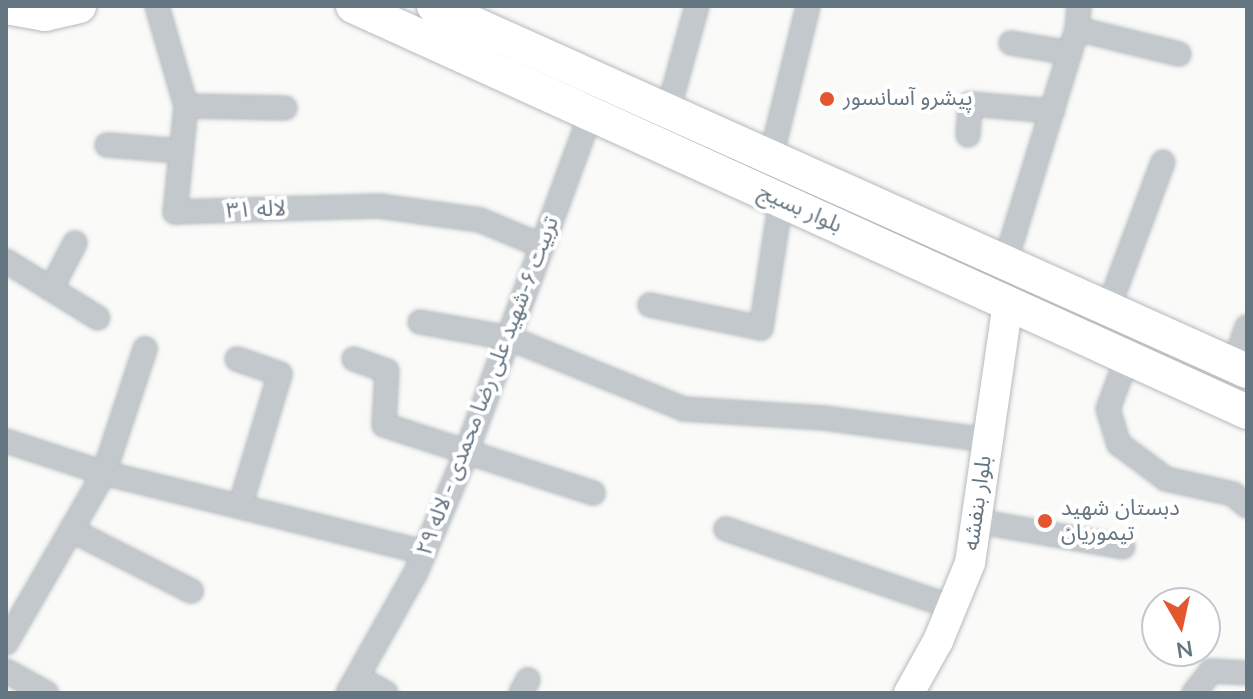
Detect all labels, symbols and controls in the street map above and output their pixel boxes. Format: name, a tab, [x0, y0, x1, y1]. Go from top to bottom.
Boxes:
place label: پیشرو آسانسور	[843, 86, 973, 112]
marker: پیشرو آسانسور	[818, 90, 836, 108]
street label: بلوار بسیج	[754, 179, 846, 239]
street label: لاله ۳۱	[226, 196, 286, 224]
street label: تربیت ۶-شهید علی رضا محمدی - لاله ۲۹	[411, 213, 565, 559]
street label: بلوار بنفشه	[958, 454, 998, 552]
place label: دبستان شهید تیموریان	[1061, 495, 1180, 546]
marker: دبستان شهید تیموریان	[1036, 512, 1054, 530]
north arrow	[1141, 587, 1221, 667]
text: N	[1174, 633, 1195, 665]

